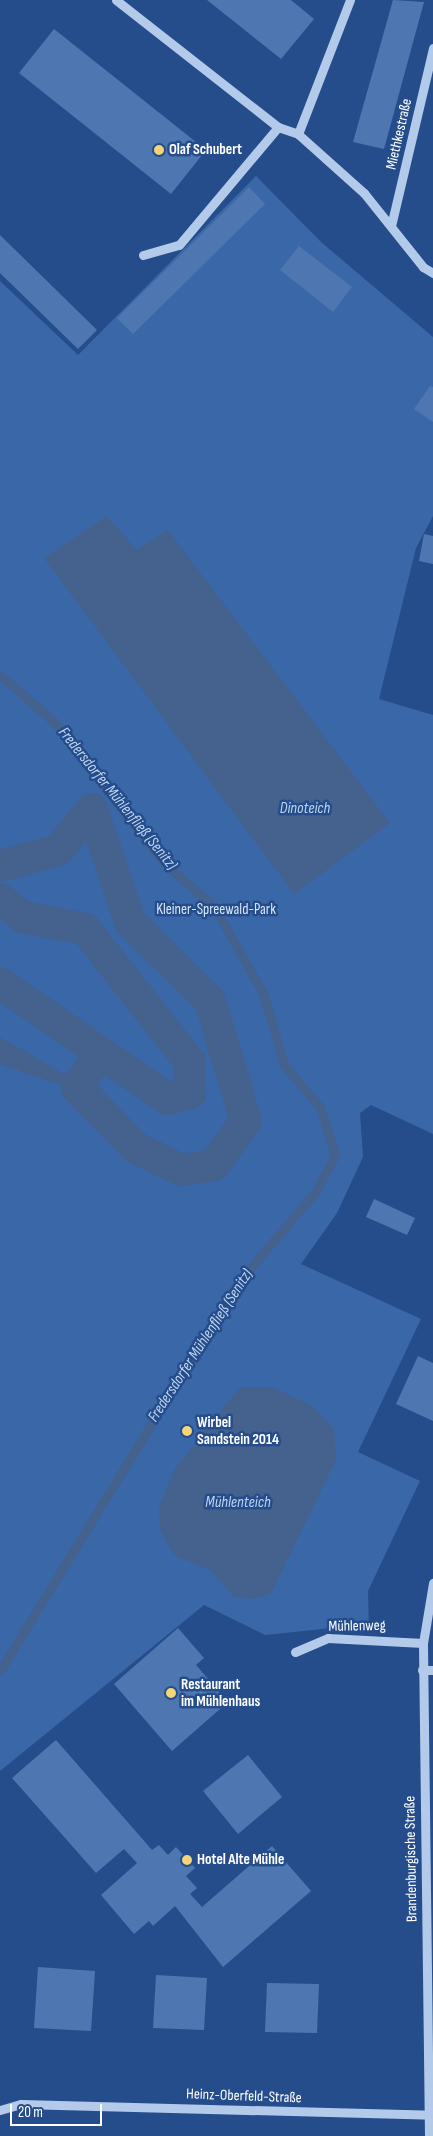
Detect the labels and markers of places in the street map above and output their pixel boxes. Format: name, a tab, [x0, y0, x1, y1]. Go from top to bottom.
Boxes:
place label: Olaf Schubert	[169, 141, 242, 159]
marker: Olaf Schubert	[153, 144, 165, 156]
place label: Wirbel Sandstein 2014	[197, 1413, 279, 1448]
marker: Wirbel Sandstein 2014	[181, 1425, 193, 1437]
place label: Restaurant im Mühlenhaus	[181, 1675, 260, 1710]
marker: Restaurant im Mühlenhaus	[165, 1687, 177, 1699]
place label: Hotel Alte Mühle	[197, 1851, 284, 1869]
marker: Hotel Alte Mühle	[181, 1854, 193, 1866]

